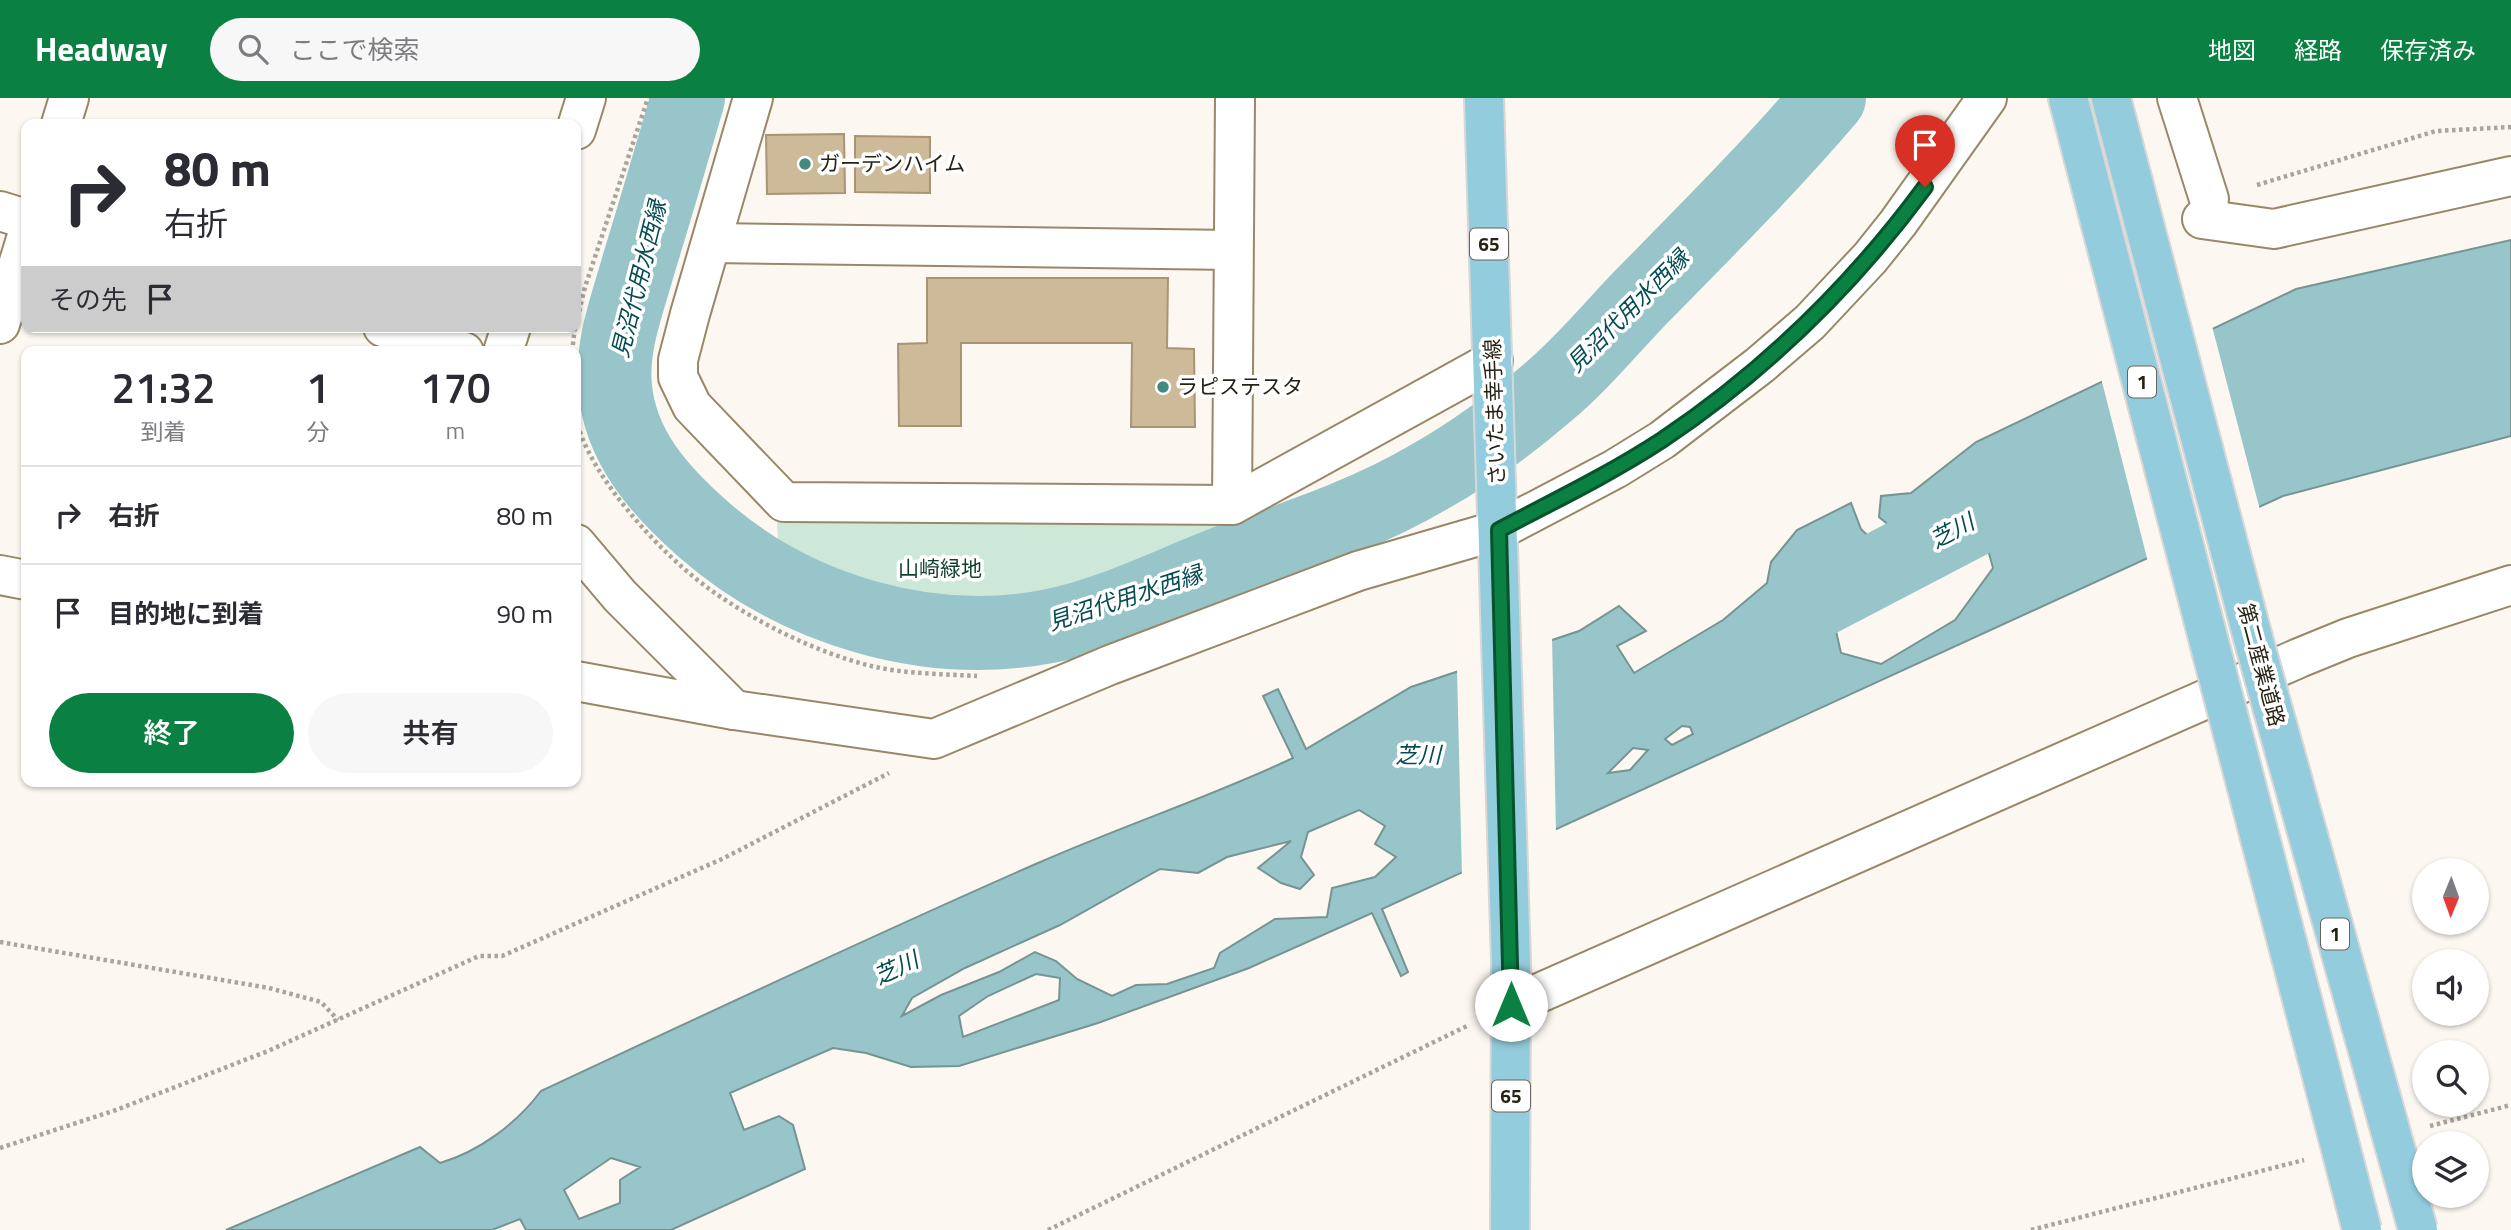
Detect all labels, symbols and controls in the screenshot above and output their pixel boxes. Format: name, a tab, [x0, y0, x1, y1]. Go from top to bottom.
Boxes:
search box	[210, 18, 700, 81]
text: Headway	[35, 24, 168, 74]
icon: search	[234, 30, 272, 68]
text: ここで検索	[290, 30, 420, 69]
text: 地図	[2208, 32, 2256, 68]
text: 経路	[2294, 32, 2342, 68]
text: 保存済み	[2380, 32, 2476, 68]
pin	[1895, 115, 1955, 187]
icon: arrive	[1906, 126, 1944, 164]
text: 80 m	[164, 130, 271, 205]
icon: right	[49, 147, 140, 238]
place label: ガーデンハイム	[819, 147, 965, 179]
marker: ガーデンハイム	[797, 156, 813, 172]
water label: 見沼代用水西縁	[602, 194, 676, 361]
text: 右折	[164, 199, 228, 247]
road number: 65	[1470, 228, 1508, 260]
water label: 見沼代用水西縁	[1558, 239, 1699, 380]
text: その先	[49, 280, 127, 319]
icon: arrive	[141, 280, 179, 318]
street label: さいたま幸手線	[1475, 338, 1513, 486]
text: 21:32	[111, 355, 216, 419]
text: 1	[306, 355, 330, 419]
text: 170	[420, 355, 491, 419]
road number: 1	[2128, 366, 2156, 398]
place label: ラピステスタ	[1177, 370, 1303, 402]
marker: ラピステスタ	[1155, 379, 1171, 395]
text: m	[446, 413, 465, 448]
text: 到着	[141, 414, 187, 449]
text: 分	[306, 414, 329, 449]
icon: right	[49, 496, 87, 534]
text: 右折	[108, 496, 160, 535]
text: 80 m	[496, 496, 553, 535]
water label: 芝川	[1923, 503, 1983, 557]
park label: 山崎緑地	[898, 552, 982, 584]
water label: 見沼代用水西縁	[1043, 555, 1210, 639]
icon: arrive	[49, 594, 87, 632]
text: 目的地に到着	[108, 594, 264, 633]
text: 90 m	[496, 594, 553, 633]
street label: 第二産業道路	[2230, 600, 2294, 730]
button: 終了	[49, 693, 294, 773]
button: 共有	[308, 693, 553, 773]
water label: 芝川	[1395, 737, 1444, 772]
north arrow	[2412, 858, 2488, 934]
map controls	[2412, 858, 2489, 1208]
road number: 1	[2321, 918, 2349, 950]
water label: 芝川	[868, 941, 927, 993]
button: sound	[2412, 949, 2489, 1026]
position arrow	[1474, 968, 1548, 1042]
button: search	[2412, 1040, 2489, 1117]
road number: 65	[1492, 1080, 1530, 1112]
button: layers	[2412, 1131, 2489, 1208]

